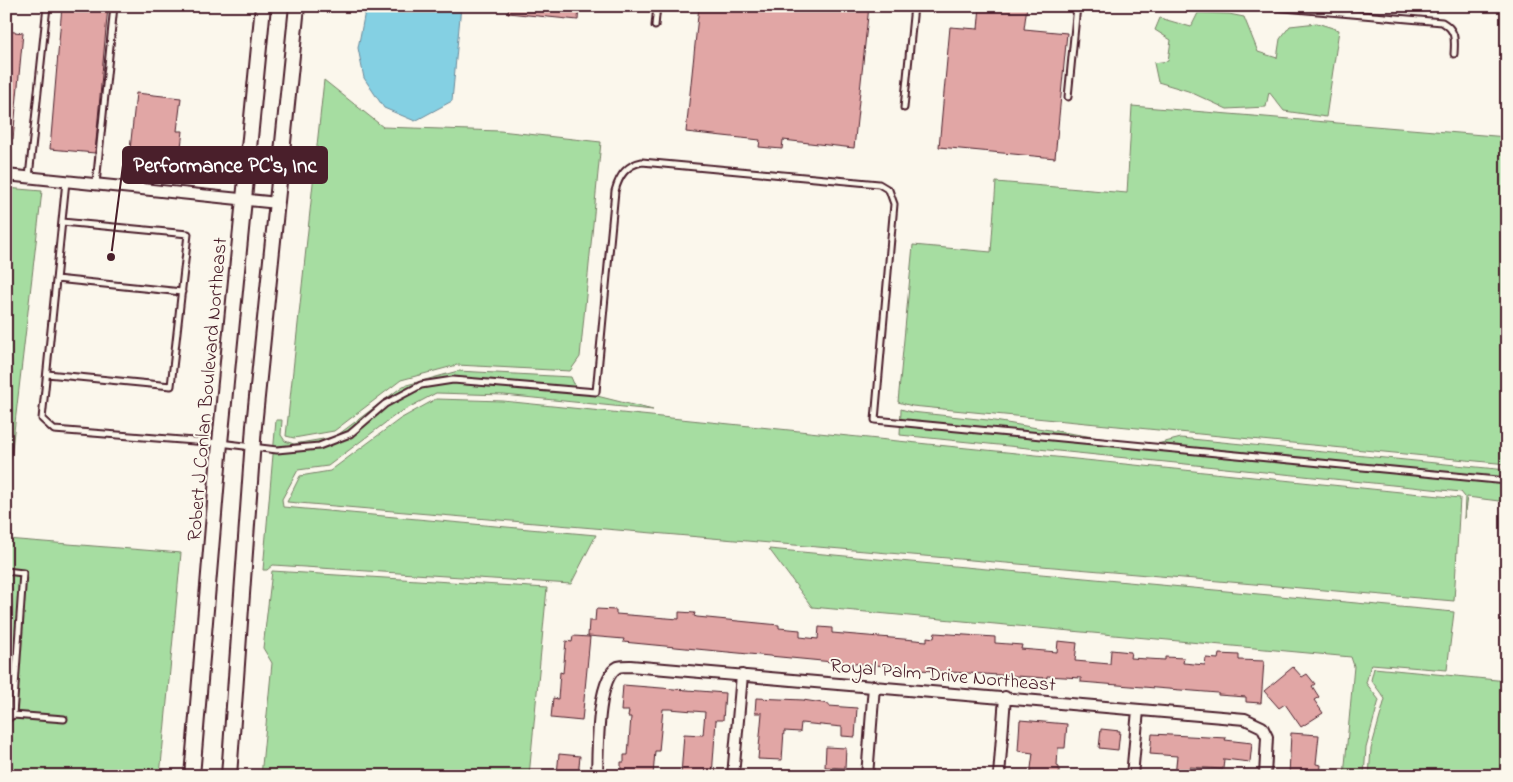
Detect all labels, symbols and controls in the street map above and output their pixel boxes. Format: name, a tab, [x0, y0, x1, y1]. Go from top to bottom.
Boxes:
callout: Performance PC's, Inc	[123, 147, 327, 183]
text: Performance PC's, Inc	[133, 152, 317, 182]
street label: Robert J Conlan Boulevard Northeast	[181, 236, 236, 542]
street label: Royal Palm Drive Northeast	[829, 652, 1057, 701]

